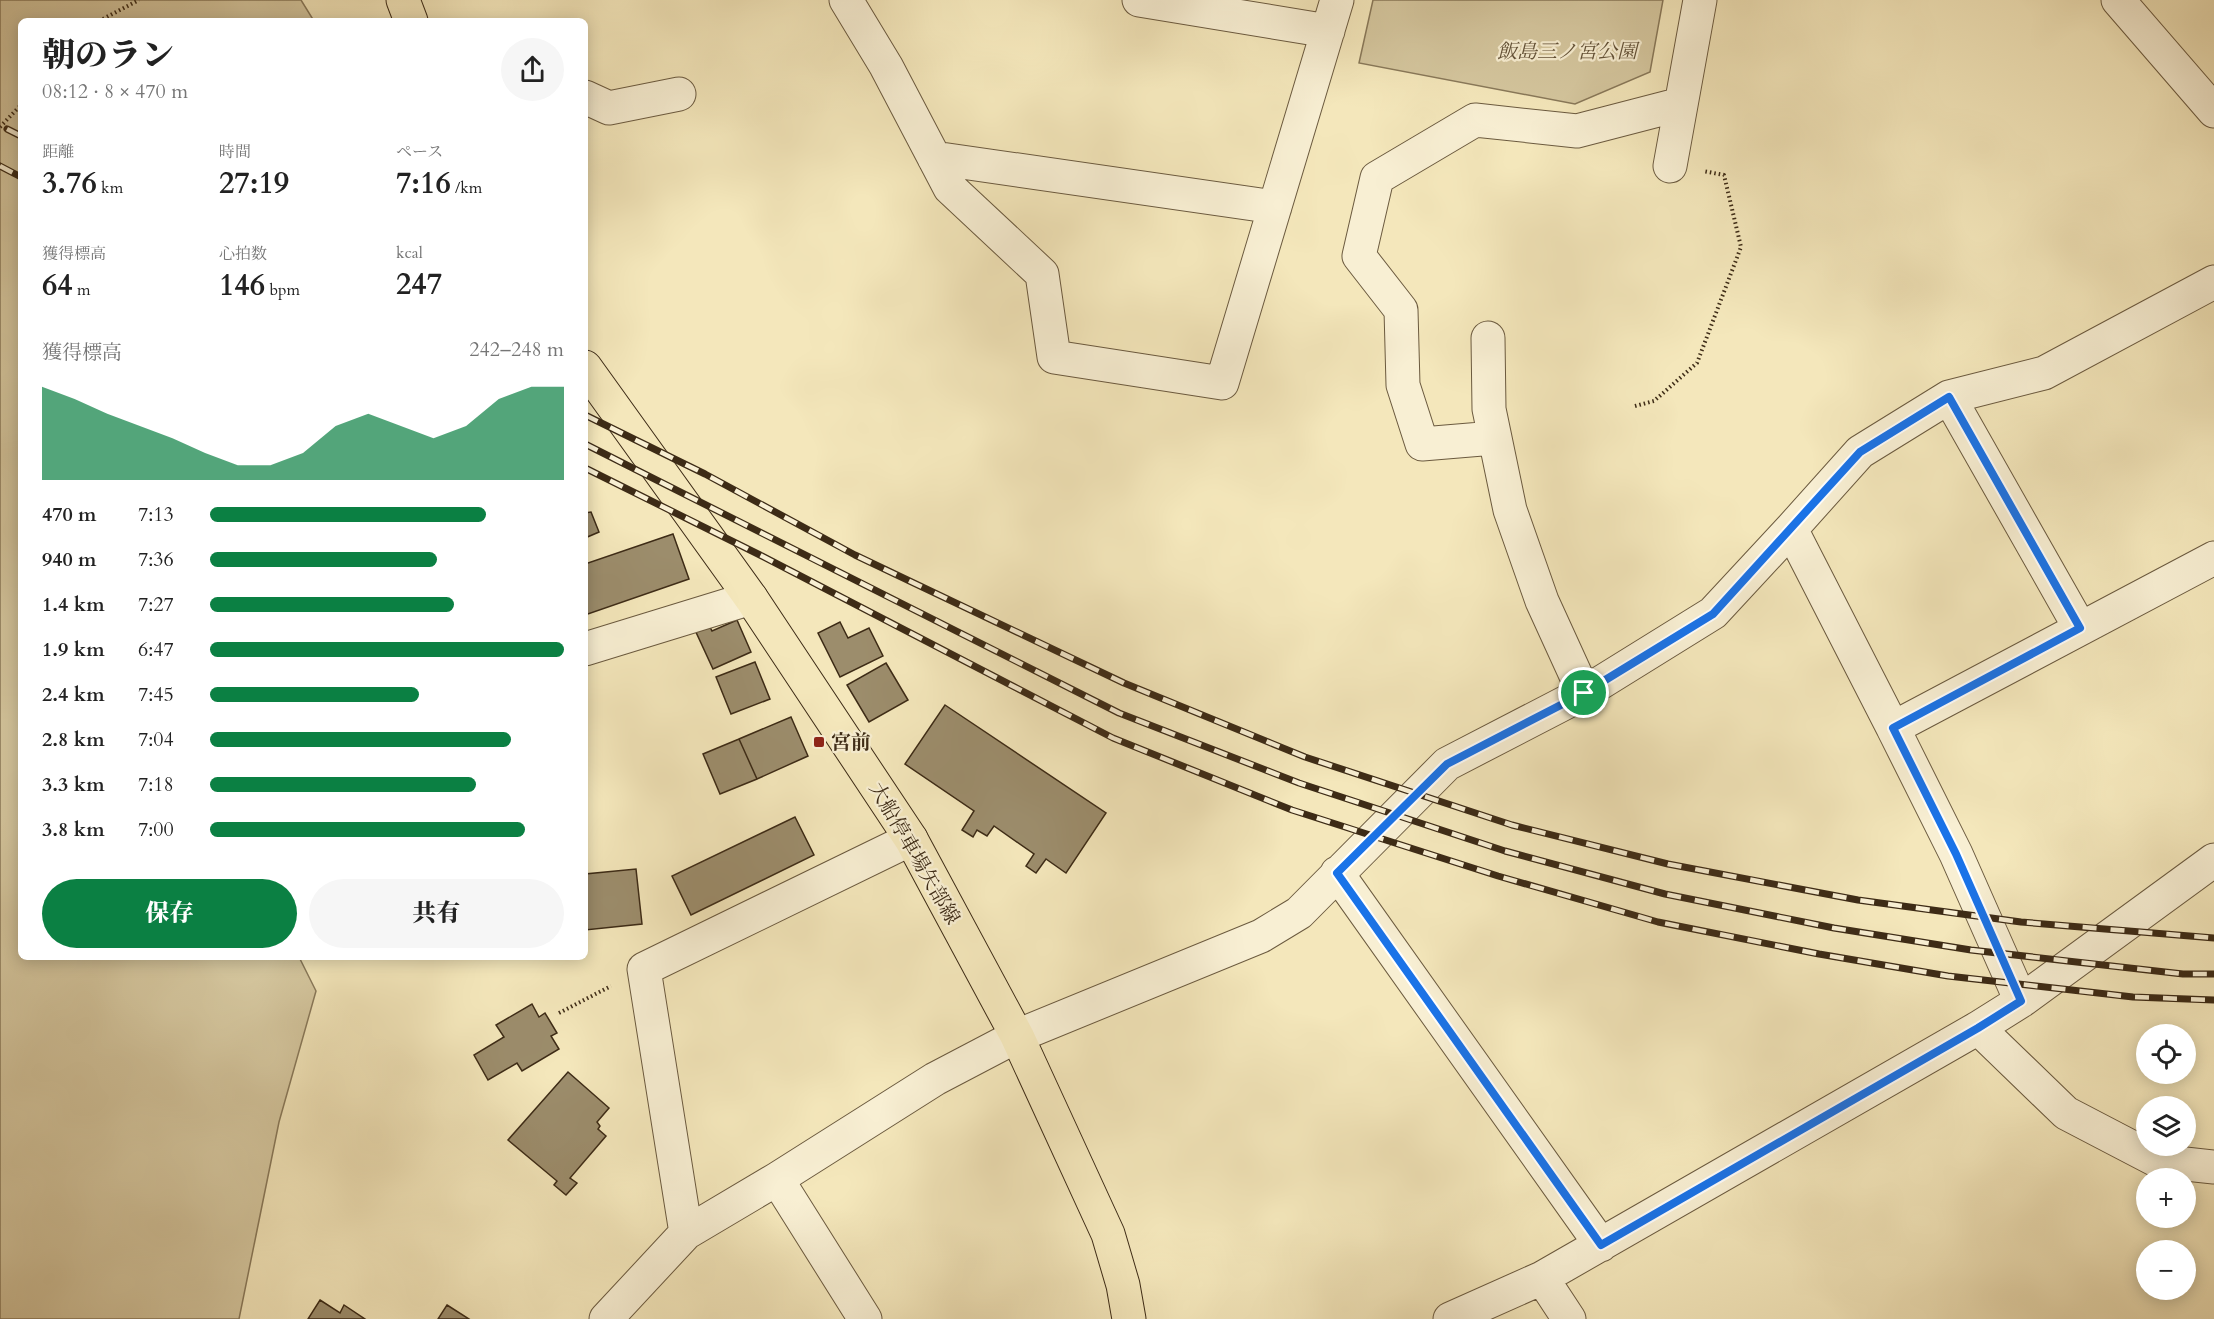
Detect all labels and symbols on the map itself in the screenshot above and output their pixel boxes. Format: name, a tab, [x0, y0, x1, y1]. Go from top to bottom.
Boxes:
park label: 飯島三ノ宮公園	[1497, 38, 1640, 65]
pin	[1558, 667, 1609, 718]
place label: 宮前	[831, 729, 871, 756]
marker: 宮前	[812, 735, 826, 749]
street label: 大船停車場矢部線	[863, 777, 966, 929]

